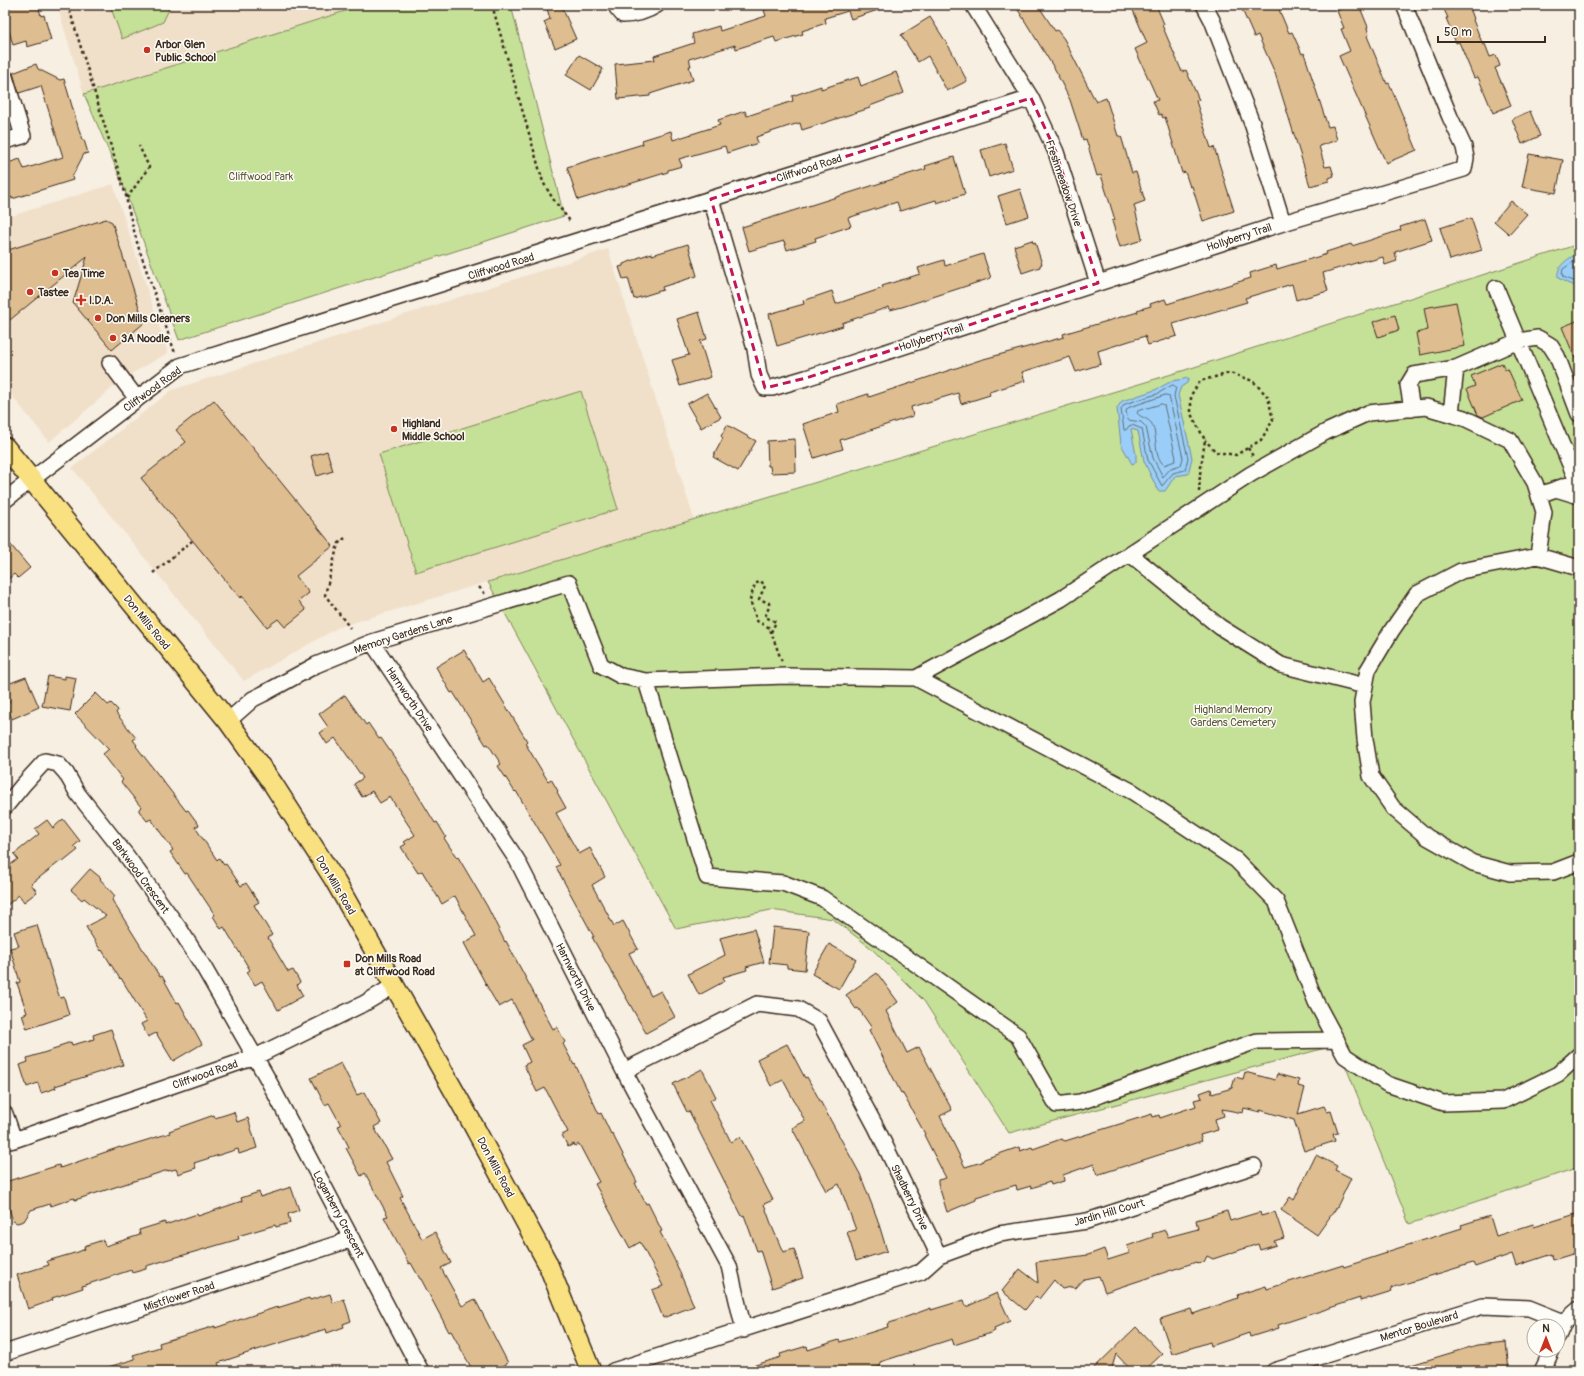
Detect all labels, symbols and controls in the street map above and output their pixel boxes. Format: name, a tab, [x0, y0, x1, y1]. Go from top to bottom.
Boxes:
scale bar	[1438, 18, 1545, 44]
text: 50 m	[1444, 25, 1472, 40]
place label: Arbor Glen Public School	[155, 38, 217, 64]
marker: Arbor Glen Public School	[142, 45, 152, 55]
street label: Freshmeadow Drive	[1043, 138, 1085, 229]
street label: Cliffwood Road	[775, 152, 844, 185]
park label: Cliffwood Park	[229, 170, 294, 183]
street label: Hollyberry Trail	[1205, 221, 1273, 254]
street label: Cliffwood Road	[467, 250, 536, 283]
place label: Tea Time	[62, 267, 105, 280]
marker: Tea Time	[50, 268, 60, 278]
place label: Tastee	[37, 286, 69, 299]
marker: Tastee	[25, 287, 35, 297]
place label: I.D.A.	[89, 294, 113, 307]
marker: I.D.A.	[76, 295, 86, 305]
place label: Don Mills Cleaners	[106, 312, 190, 325]
marker: Don Mills Cleaners	[93, 313, 103, 323]
street label: Hollyberry Trail	[897, 321, 965, 354]
place label: 3A Noodle	[121, 332, 170, 345]
marker: 3A Noodle	[108, 333, 118, 343]
street label: Cliffwood Road	[121, 364, 184, 415]
place label: Highland Middle School	[402, 417, 465, 443]
marker: Highland Middle School	[389, 424, 399, 434]
street label: Don Mills Road	[121, 592, 173, 652]
street label: Memory Gardens Lane	[352, 612, 455, 657]
street label: Harnworth Drive	[383, 665, 436, 734]
park label: Highland Memory Gardens Cemetery	[1190, 703, 1276, 729]
street label: Barkwood Crescent	[109, 836, 172, 917]
street label: Don Mills Road	[313, 853, 358, 917]
street label: Harnworth Drive	[553, 941, 599, 1014]
place label: Don Mills Road at Cliffwood Road	[355, 952, 435, 978]
marker: Don Mills Road at Cliffwood Road	[342, 959, 352, 969]
street label: Cliffwood Road	[171, 1057, 240, 1092]
street label: Don Mills Road	[474, 1135, 517, 1200]
street label: Shadberry Drive	[888, 1162, 931, 1233]
street label: Loganberry Crescent	[310, 1169, 367, 1260]
street label: Jardin Hill Court	[1072, 1196, 1147, 1229]
street label: Mistflower Road	[142, 1279, 216, 1314]
street label: Mentor Boulevard	[1379, 1308, 1460, 1345]
north arrow	[1526, 1318, 1566, 1358]
text: N	[1542, 1322, 1550, 1335]

